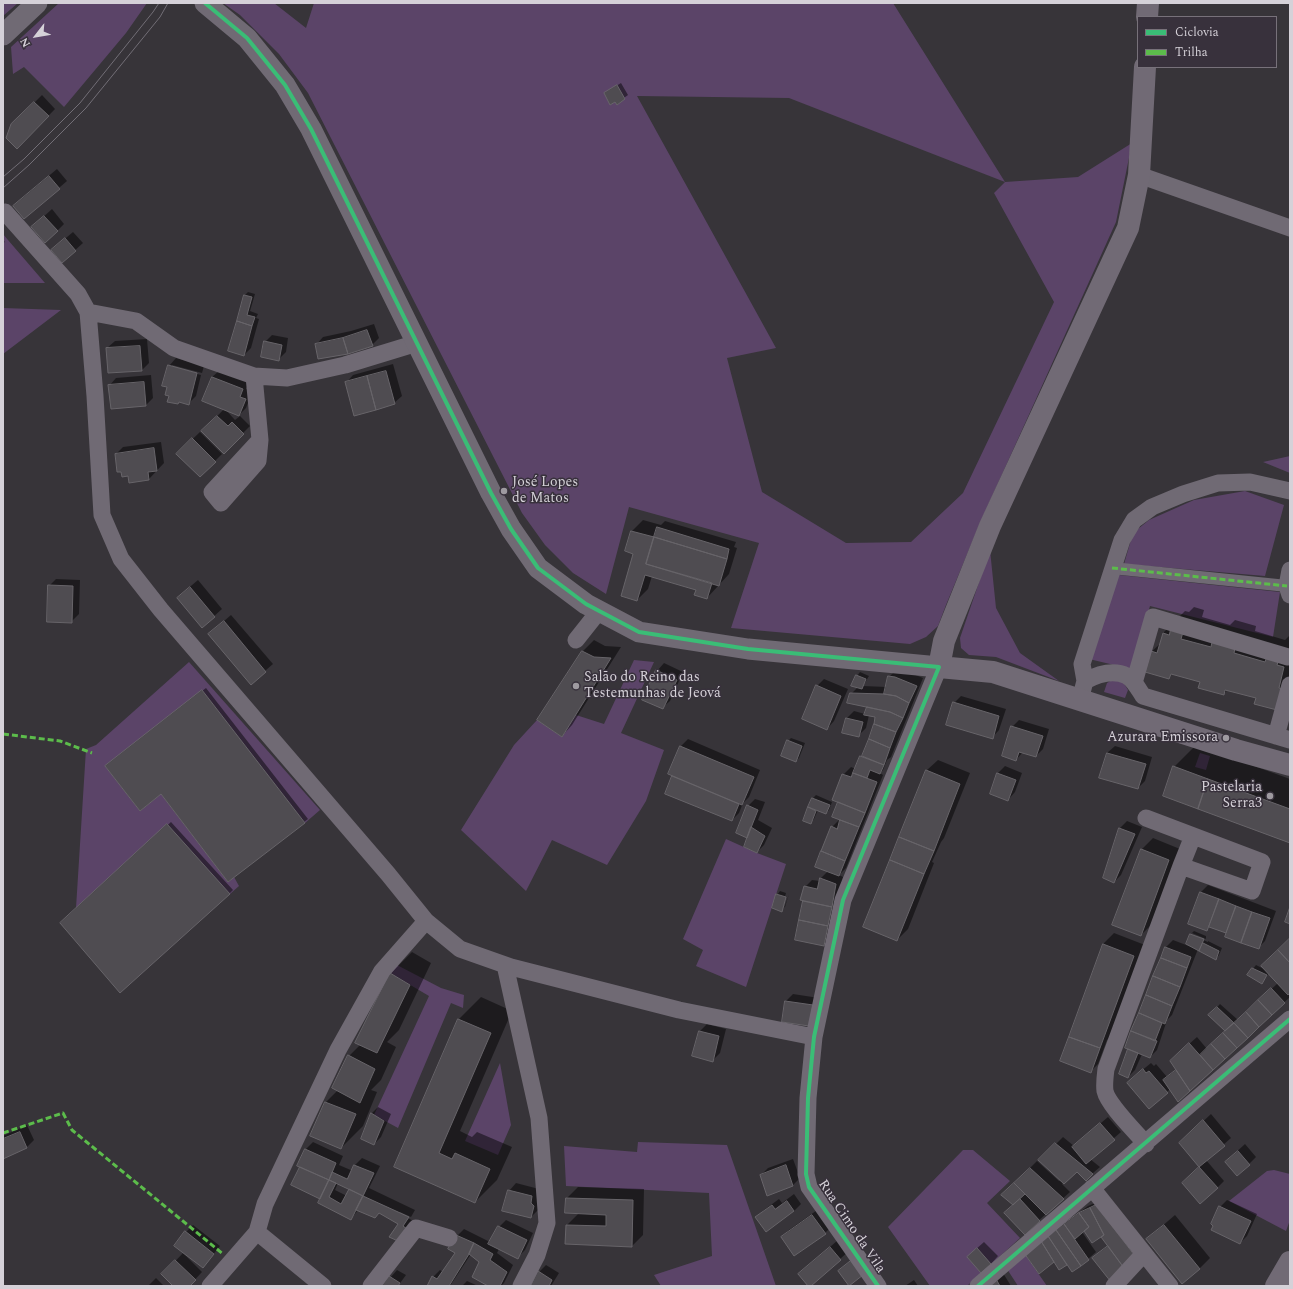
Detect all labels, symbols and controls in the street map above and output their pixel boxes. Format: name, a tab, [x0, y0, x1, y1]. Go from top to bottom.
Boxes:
north arrow	[16, 16, 56, 56]
legend	[1137, 16, 1277, 68]
text: Ciclovia	[1175, 23, 1219, 42]
text: N	[16, 34, 35, 51]
text: Trilha	[1175, 43, 1208, 62]
place label: José Lopes de Matos	[512, 475, 578, 508]
marker: José Lopes de Matos	[499, 486, 509, 496]
place label: Salão do Reino das Testemunhas de Jeová	[584, 670, 721, 702]
marker: Salão do Reino das Testemunhas de Jeová	[571, 681, 581, 691]
place label: Azurara Emissora	[1107, 730, 1218, 746]
marker: Azurara Emissora	[1221, 733, 1231, 743]
place label: Pastelaria Serra3	[1201, 780, 1262, 812]
marker: Pastelaria Serra3	[1265, 791, 1275, 801]
street label: Rua Cimo da Vila	[814, 1177, 888, 1277]

